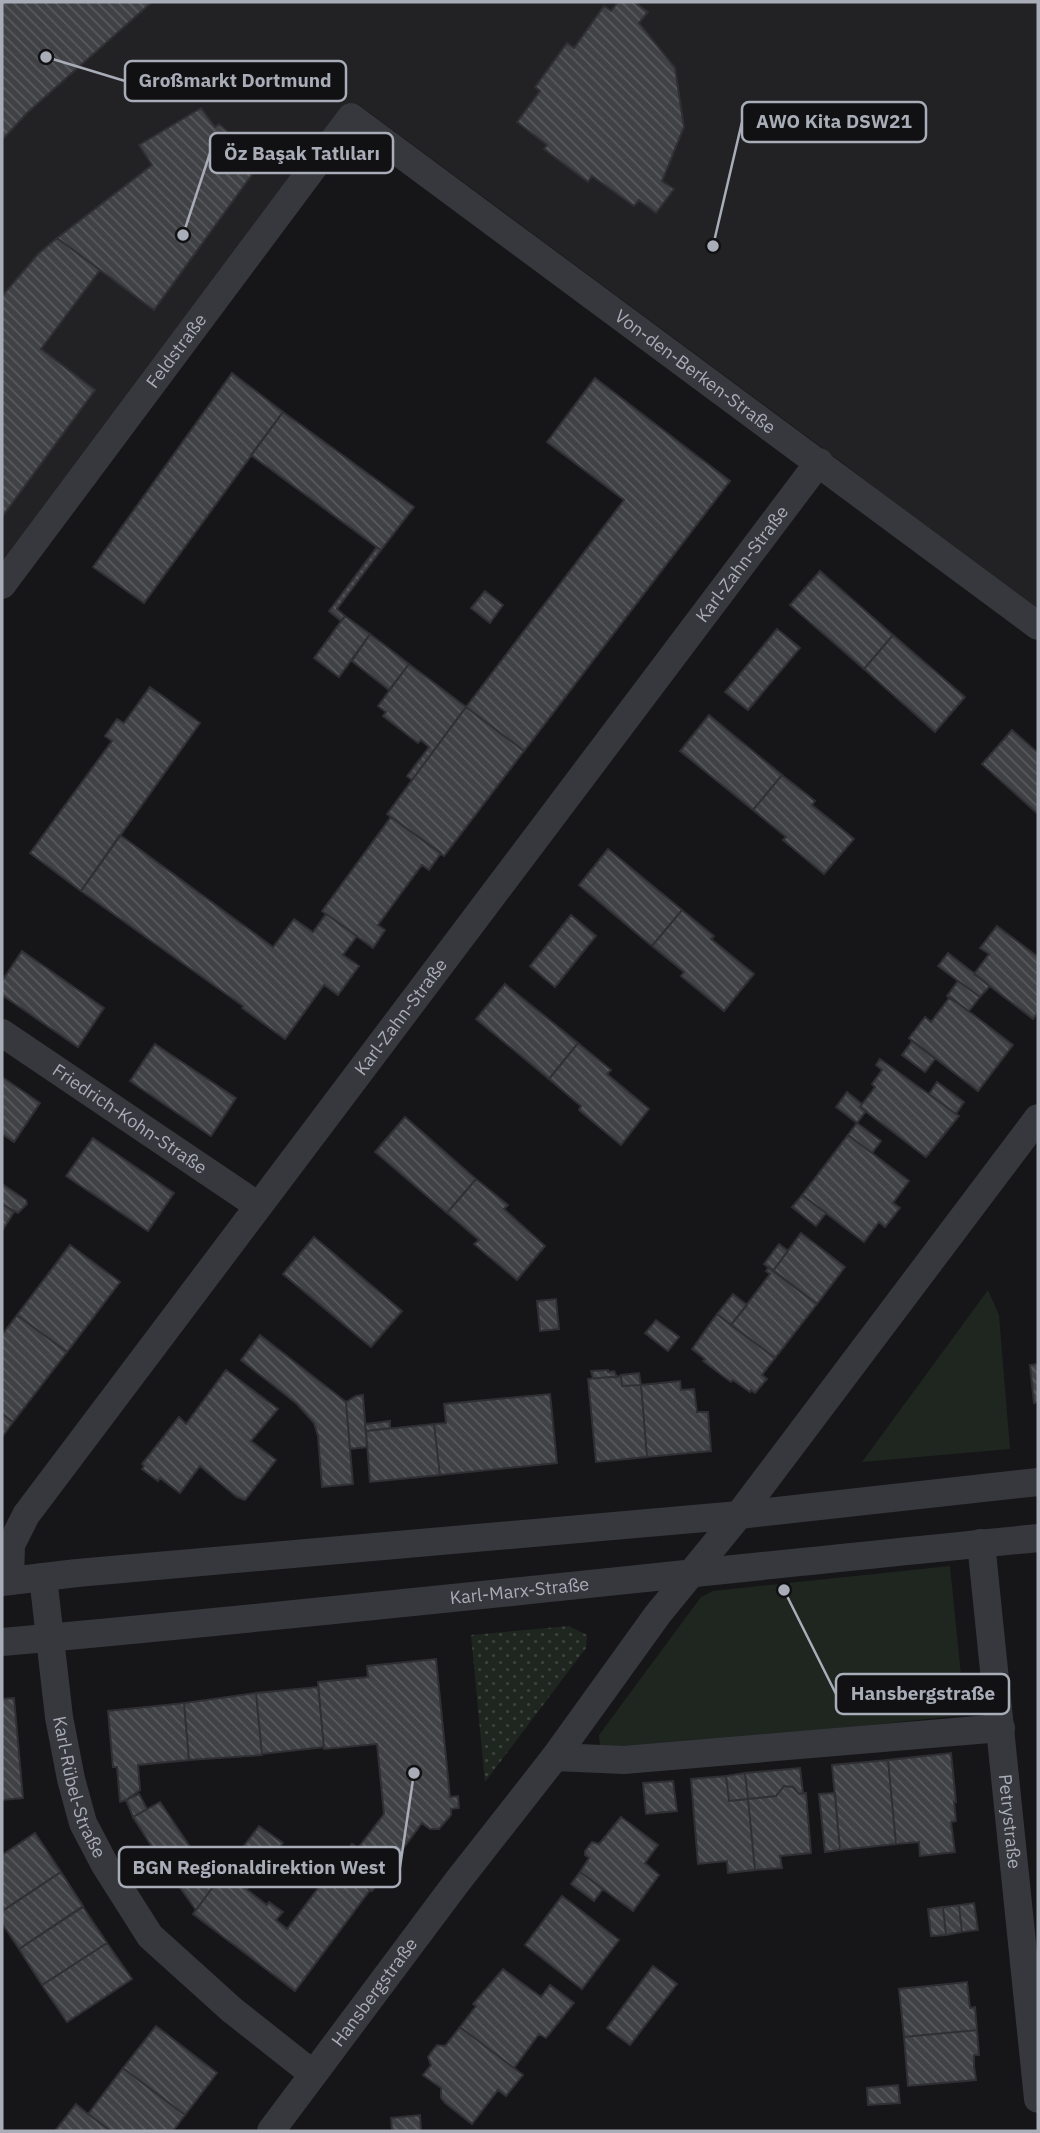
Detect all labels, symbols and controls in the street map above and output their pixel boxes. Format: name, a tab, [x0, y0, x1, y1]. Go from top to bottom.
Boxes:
callout: Großmarkt Dortmund	[125, 61, 346, 101]
text: Großmarkt Dortmund	[138, 68, 332, 92]
callout: AWO Kita DSW21	[742, 102, 926, 142]
text: AWO Kita DSW21	[756, 109, 913, 133]
callout: Öz Başak Tatlıları	[210, 133, 393, 173]
text: Öz Başak Tatlıları	[224, 141, 380, 165]
street label: Von-den-Berken-Straße	[610, 304, 781, 439]
street label: Feldstraße	[141, 309, 212, 393]
street label: Karl-Zahn-Straße	[690, 501, 793, 627]
street label: Karl-Zahn-Straße	[349, 954, 452, 1080]
street label: Friedrich-Kohn-Straße	[48, 1058, 212, 1179]
street label: Karl-Marx-Straße	[449, 1572, 590, 1609]
callout: Hansbergstraße	[836, 1674, 1009, 1714]
text: Hansbergstraße	[851, 1681, 995, 1705]
street label: Karl-Rübel-Straße	[48, 1714, 111, 1862]
street label: Petrystraße	[994, 1773, 1026, 1870]
callout: BGN Regionaldirektion West	[119, 1847, 400, 1887]
text: BGN Regionaldirektion West	[133, 1855, 385, 1879]
street label: Hansbergstraße	[326, 1933, 422, 2051]

